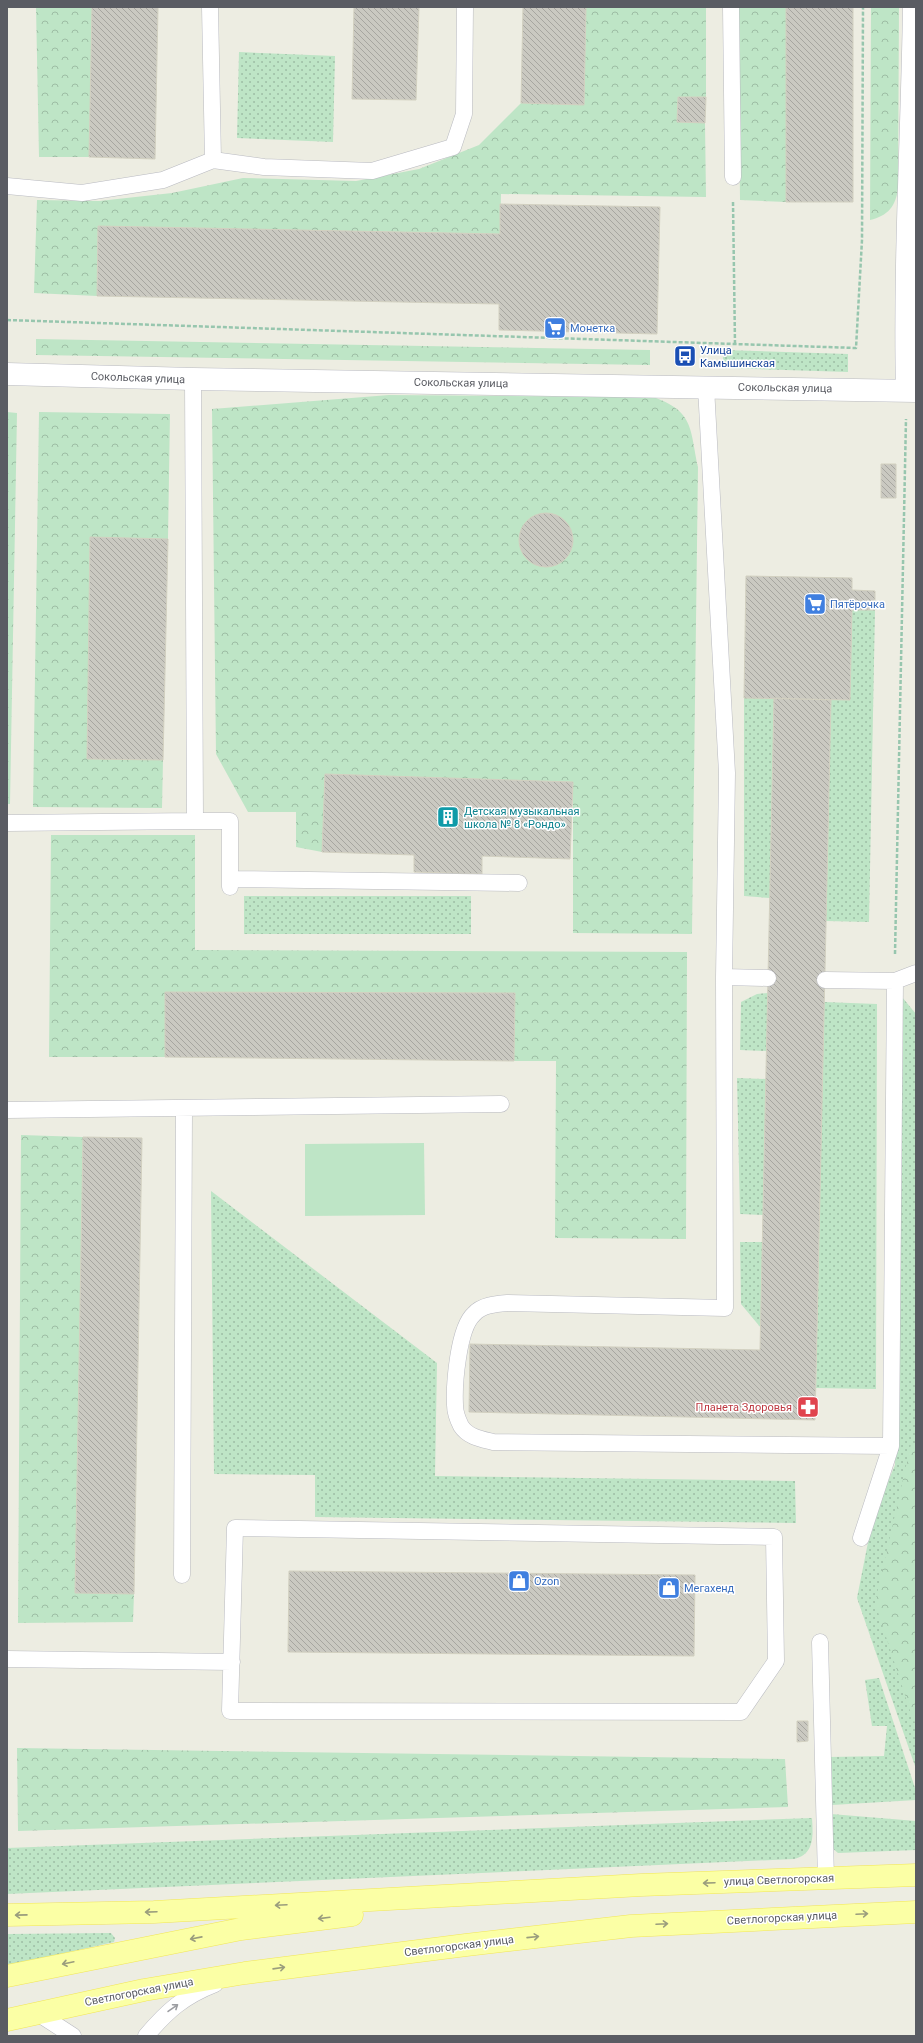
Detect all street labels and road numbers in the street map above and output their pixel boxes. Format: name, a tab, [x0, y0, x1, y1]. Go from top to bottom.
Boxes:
street label: Сокольская улица	[91, 370, 185, 386]
street label: Сокольская улица	[414, 376, 508, 390]
street label: Сокольская улица	[738, 381, 832, 395]
street label: улица Светлогорская	[724, 1872, 834, 1888]
street label: Светлогорская улица	[727, 1909, 837, 1927]
street label: Светлогорская улица	[403, 1933, 515, 1959]
street label: Светлогорская улица	[84, 1975, 194, 2009]

